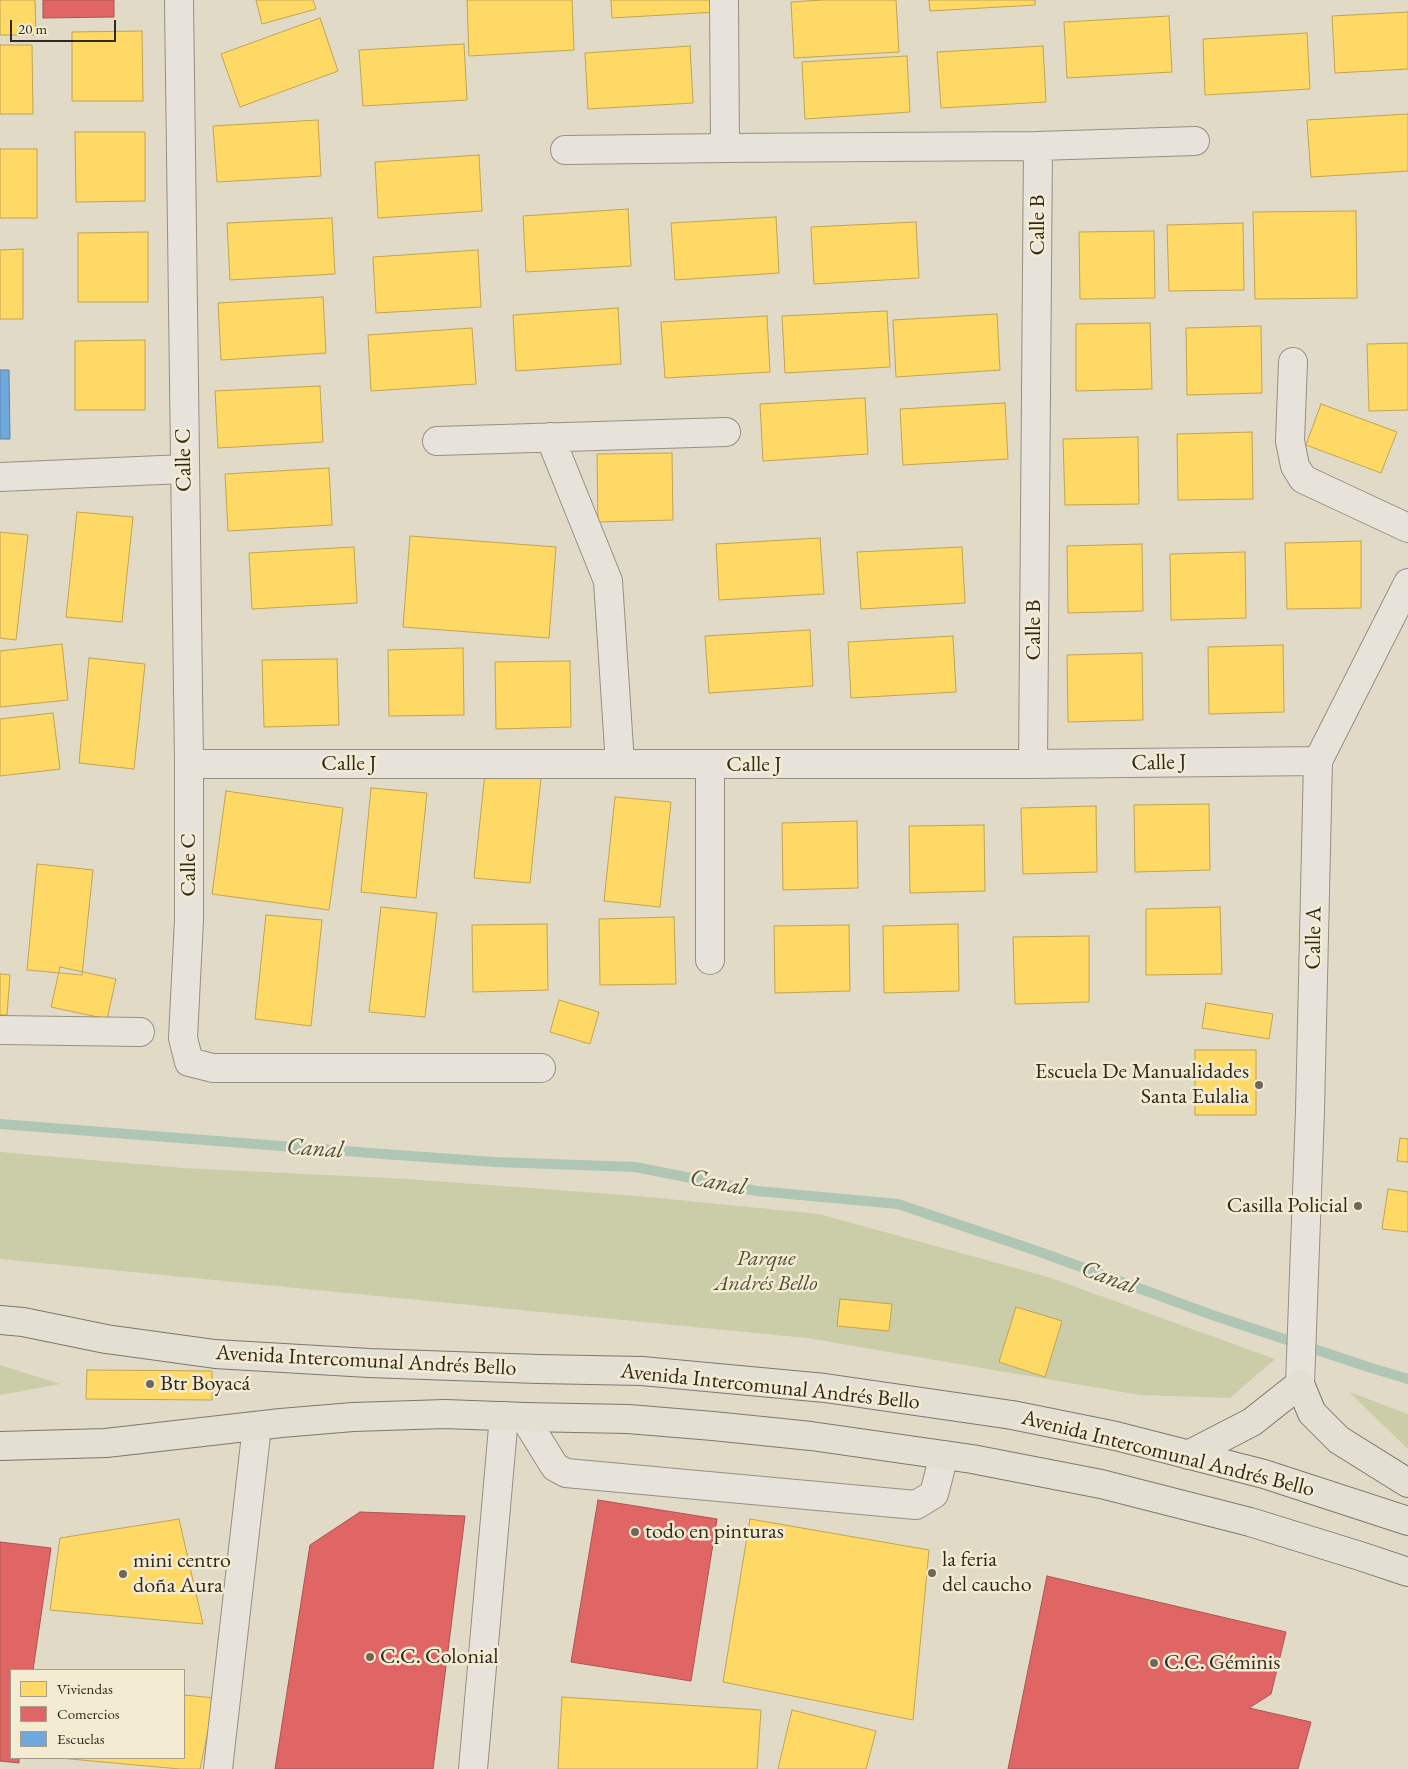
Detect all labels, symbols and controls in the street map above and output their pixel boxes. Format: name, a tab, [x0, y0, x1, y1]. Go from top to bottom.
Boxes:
scale bar	[12, 10, 119, 42]
text: 20 m	[18, 19, 47, 38]
street label: Calle B	[1025, 195, 1051, 255]
street label: Calle C	[170, 428, 198, 492]
street label: Calle B	[1021, 600, 1047, 660]
street label: Calle J	[1131, 749, 1187, 777]
street label: Calle J	[321, 751, 377, 777]
street label: Calle J	[726, 752, 782, 778]
street label: Calle C	[176, 833, 202, 897]
street label: Calle A	[1300, 906, 1328, 970]
place label: Escuela De Manualidades Santa Eulalia	[1035, 1059, 1249, 1110]
marker: Escuela De Manualidades Santa Eulalia	[1253, 1079, 1265, 1091]
water label: Canal	[285, 1133, 345, 1165]
water label: Canal	[687, 1163, 749, 1203]
place label: Casilla Policial	[1227, 1193, 1348, 1219]
marker: Casilla Policial	[1352, 1200, 1364, 1212]
park label: Parque Andrés Bello	[714, 1246, 818, 1298]
water label: Canal	[1077, 1255, 1141, 1301]
street label: Avenida Intercomunal Andrés Bello	[215, 1340, 517, 1382]
street label: Avenida Intercomunal Andrés Bello	[619, 1358, 921, 1416]
place label: Btr Boyacá	[160, 1371, 250, 1397]
marker: Btr Boyacá	[144, 1378, 156, 1390]
street label: Avenida Intercomunal Andrés Bello	[1019, 1405, 1317, 1503]
place label: todo en pinturas	[645, 1519, 784, 1545]
marker: todo en pinturas	[629, 1526, 641, 1538]
place label: la feria del caucho	[942, 1547, 1032, 1598]
place label: mini centro doña Aura	[133, 1548, 231, 1600]
marker: la feria del caucho	[926, 1567, 938, 1579]
marker: mini centro doña Aura	[117, 1568, 129, 1580]
place label: C.C. Colonial	[380, 1644, 499, 1670]
place label: C.C. Géminis	[1164, 1650, 1280, 1676]
marker: C.C. Colonial	[364, 1651, 376, 1663]
marker: C.C. Géminis	[1148, 1657, 1160, 1669]
legend	[10, 1669, 185, 1759]
text: Viviendas	[57, 1679, 113, 1698]
text: Comercios	[57, 1704, 120, 1723]
text: Escuelas	[57, 1729, 105, 1748]

